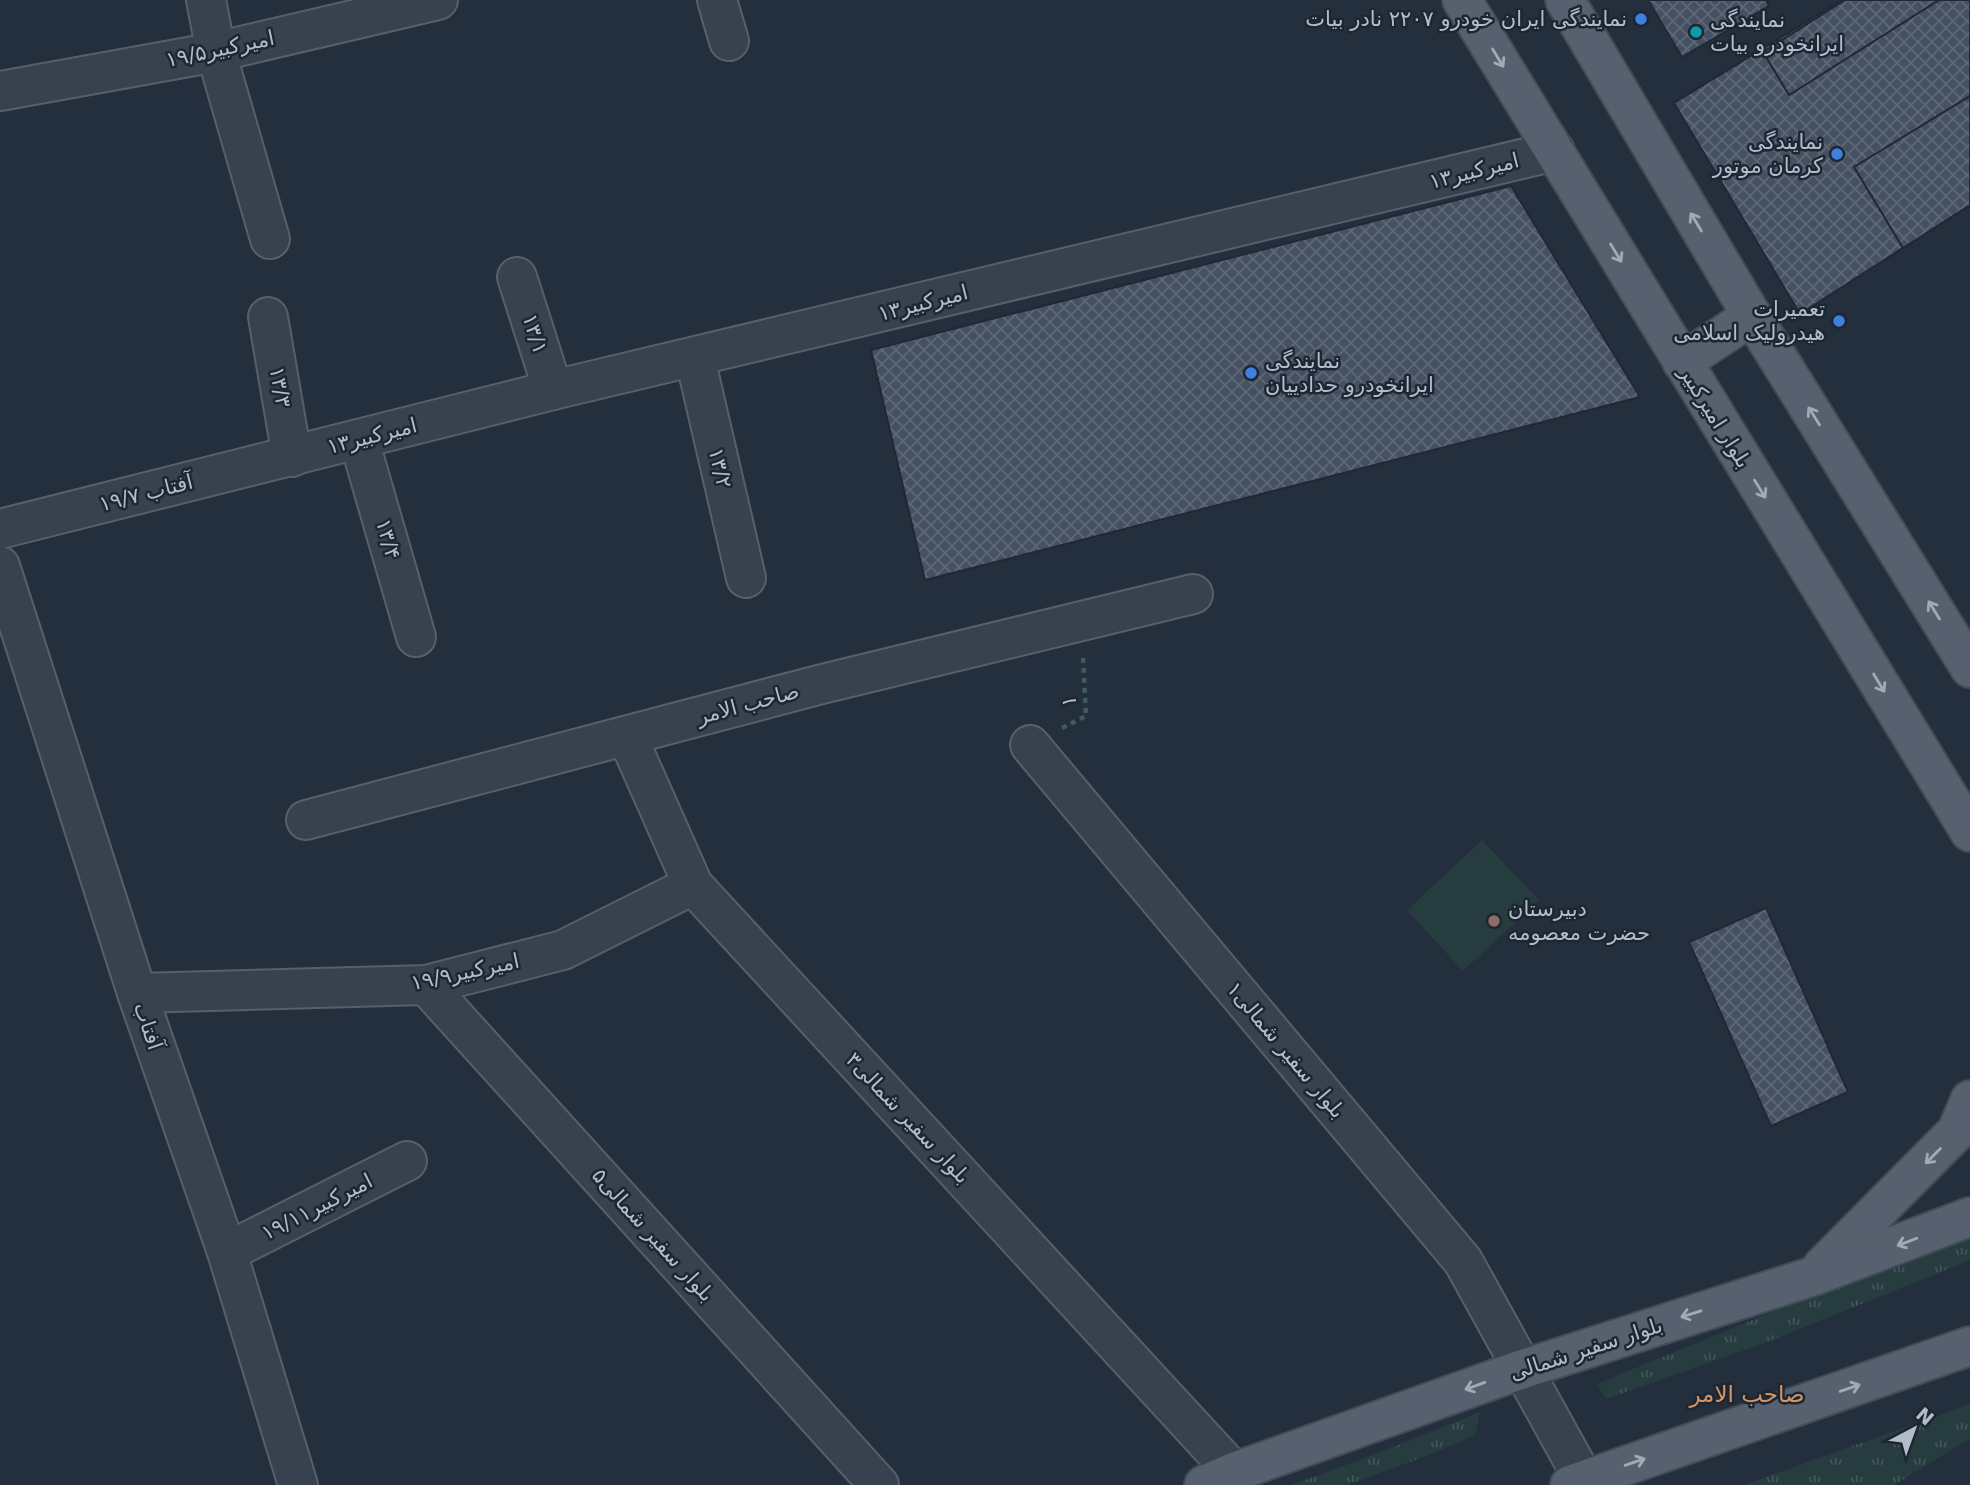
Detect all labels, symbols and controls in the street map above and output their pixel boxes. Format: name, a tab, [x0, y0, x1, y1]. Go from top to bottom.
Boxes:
place label: نمایندگی ایران خودرو ۲۲۰۷ نادر بیات	[1305, 7, 1627, 31]
place label: نمایندگی ایرانخودرو بیات	[1710, 8, 1844, 56]
marker: نمایندگی ایران خودرو ۲۲۰۷ نادر بیات	[1633, 11, 1649, 27]
marker: نمایندگی ایرانخودرو بیات	[1688, 24, 1704, 40]
street label: امیرکبیر۱۹/۵	[164, 26, 276, 72]
one-way arrow	[1491, 48, 1505, 68]
place label: نمایندگی کرمان موتور	[1712, 130, 1823, 178]
marker: نمایندگی کرمان موتور	[1829, 146, 1845, 162]
street label: امیرکبیر۱۳	[1427, 148, 1521, 194]
one-way arrow	[1689, 212, 1703, 232]
one-way arrow	[1609, 242, 1623, 262]
street label: امیرکبیر۱۳	[876, 280, 970, 326]
place label: تعمیرات هیدرولیک اسلامی	[1673, 297, 1825, 345]
street label: ۱۳/۱	[518, 311, 552, 357]
marker: تعمیرات هیدرولیک اسلامی	[1831, 313, 1847, 329]
place label: نمایندگی ایرانخودرو حدادییان	[1265, 349, 1434, 397]
street label: بلوار امیرکبیر	[1674, 361, 1756, 472]
street label: ۱۳/۳	[265, 365, 295, 409]
marker: نمایندگی ایرانخودرو حدادییان	[1243, 365, 1259, 381]
one-way arrow	[1807, 407, 1821, 427]
street label: امیرکبیر۱۳	[325, 413, 419, 459]
street label: ۱۳/۲	[704, 445, 736, 491]
street label: آفتاب ۱۹/۷	[96, 468, 197, 516]
one-way arrow	[1752, 479, 1767, 498]
street label: ۱۳/۴	[371, 516, 405, 562]
one-way arrow	[1927, 600, 1941, 620]
one-way arrow	[1872, 672, 1886, 692]
street label: صاحب الامر	[693, 679, 802, 729]
street label: ۱	[1057, 695, 1081, 707]
place label: دبیرستان حضرت معصومه	[1508, 897, 1650, 945]
marker: دبیرستان حضرت معصومه	[1486, 913, 1502, 929]
street label: امیرکبیر۱۹/۹	[409, 949, 521, 995]
street label: بلوار سفیر شمالی۱	[1222, 977, 1350, 1123]
street label: آفتاب	[129, 999, 169, 1054]
street label: بلوار سفیر شمالی۳	[841, 1047, 975, 1189]
one-way arrow	[1924, 1147, 1941, 1164]
street label: بلوار سفیر شمالی۵	[587, 1164, 719, 1306]
street label: امیرکبیر۱۹/۱۱	[257, 1169, 377, 1245]
one-way arrow	[1896, 1237, 1918, 1250]
one-way arrow	[1680, 1309, 1702, 1322]
street label: بلوار سفیر شمالی	[1507, 1313, 1665, 1385]
one-way arrow	[1464, 1381, 1486, 1393]
district label: صاحب الامر	[1688, 1381, 1805, 1408]
one-way arrow	[1838, 1381, 1860, 1393]
north arrow	[1879, 1394, 1949, 1464]
text: N	[1912, 1403, 1938, 1430]
one-way arrow	[1623, 1455, 1645, 1467]

